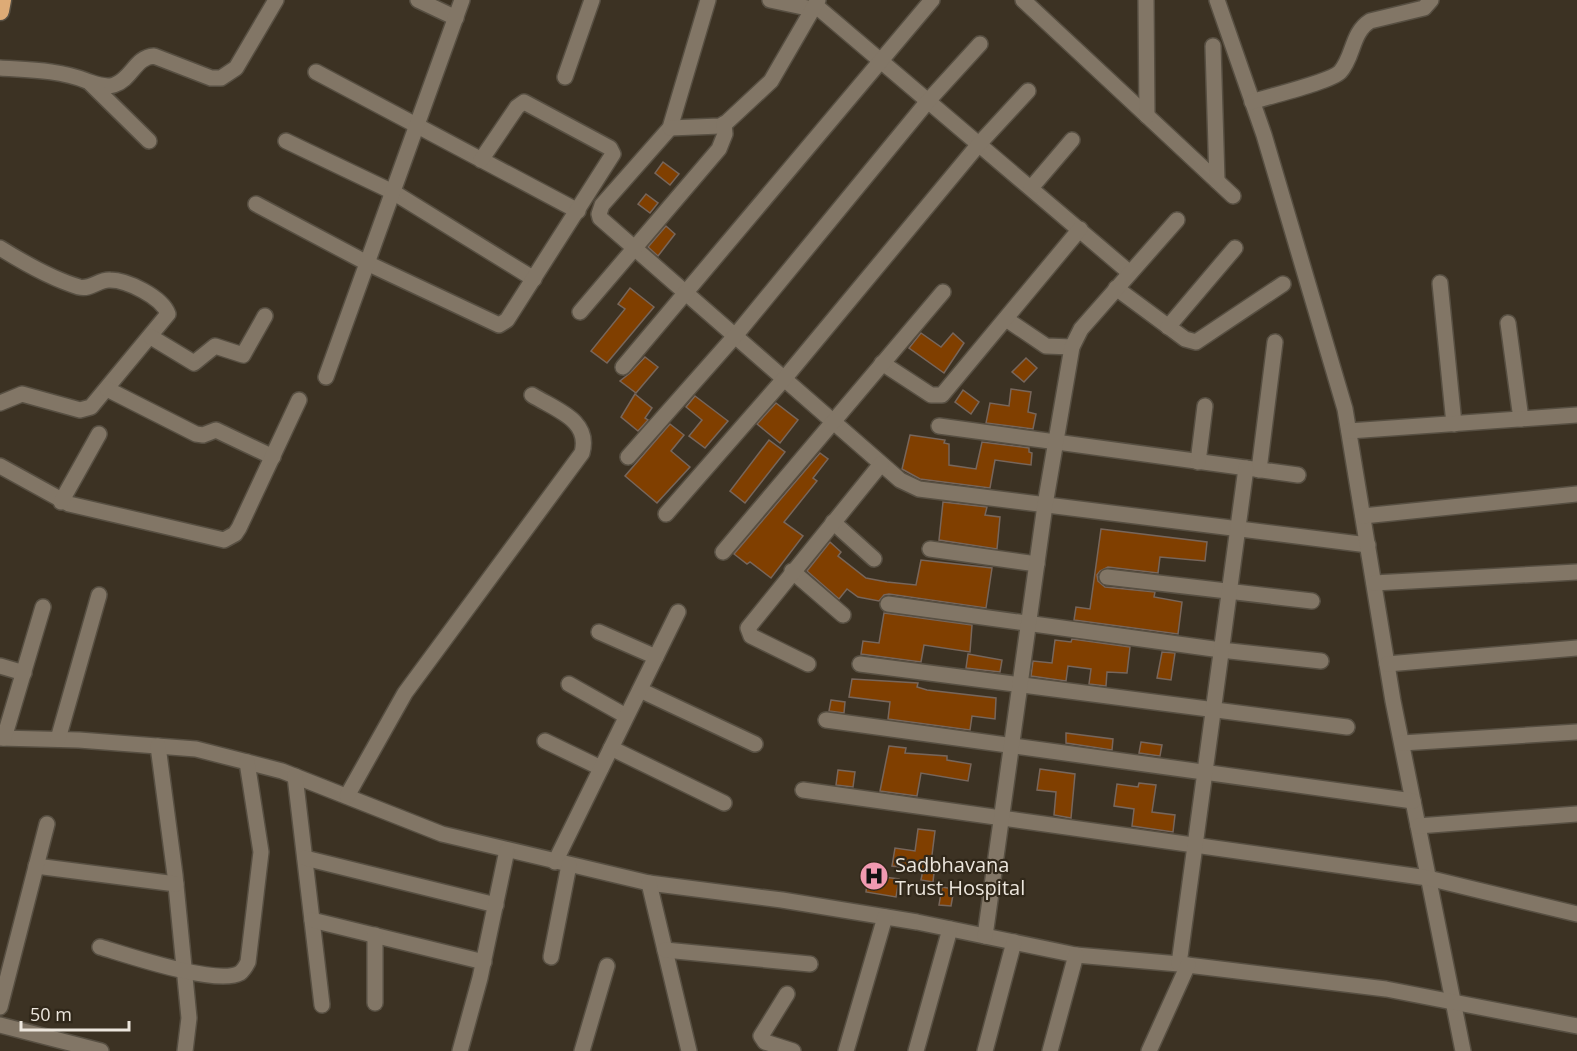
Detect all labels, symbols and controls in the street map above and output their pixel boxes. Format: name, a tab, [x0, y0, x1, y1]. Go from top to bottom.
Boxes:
place label: Sadbhavana Trust Hospital	[895, 851, 1025, 901]
hospital icon: Sadbhavana Trust Hospital	[858, 860, 890, 892]
scale bar	[21, 994, 129, 1032]
text: 50 m	[30, 1002, 72, 1026]

